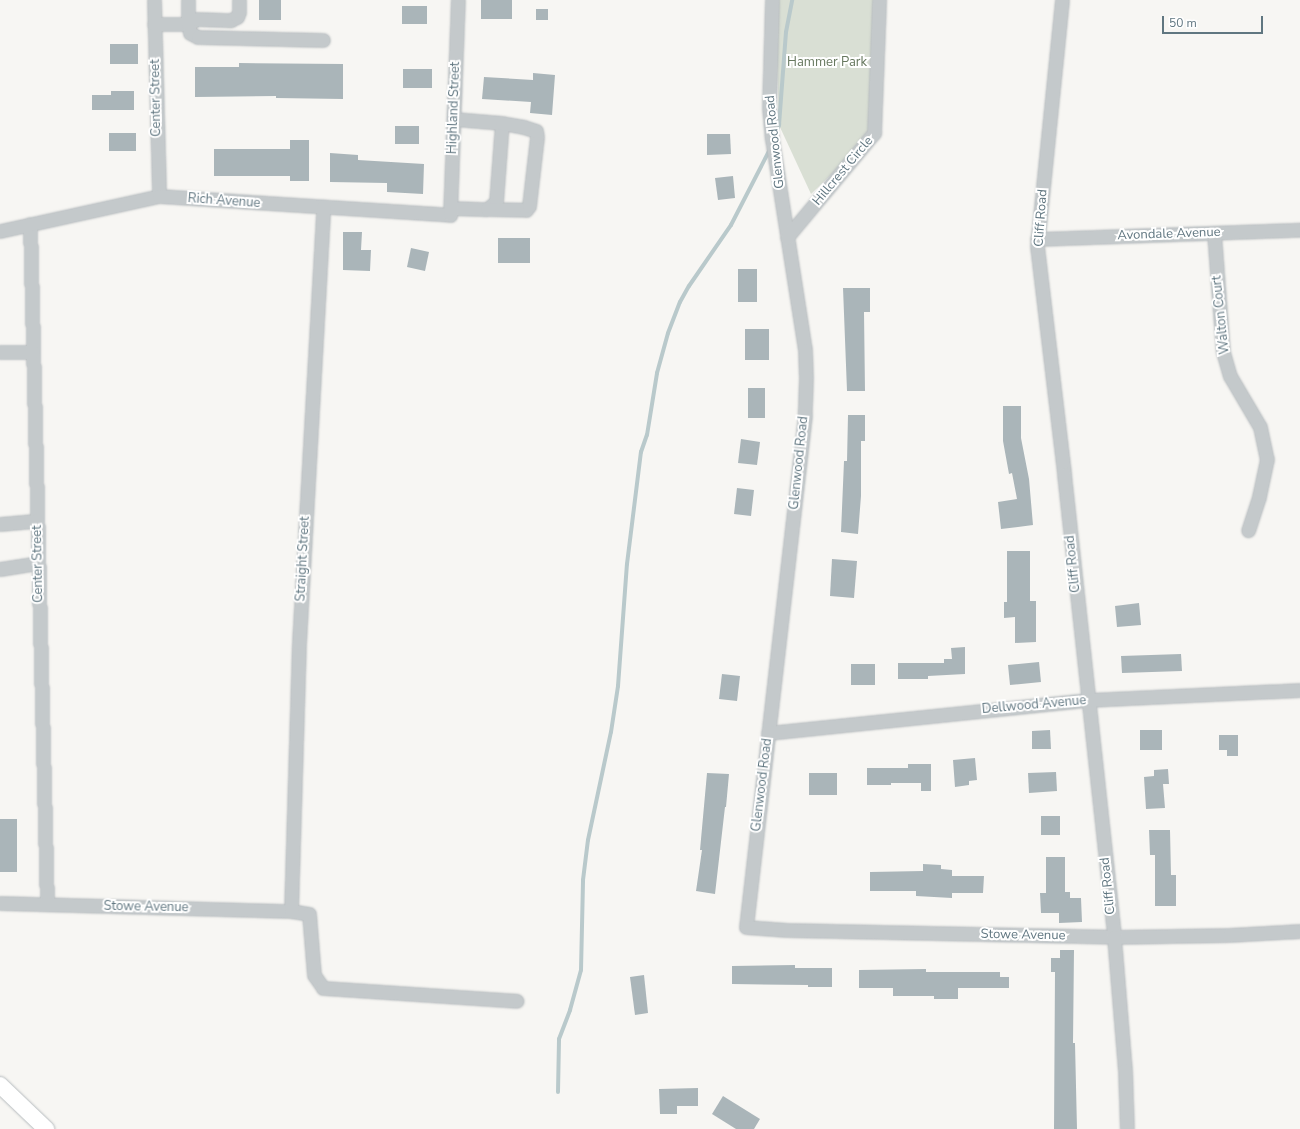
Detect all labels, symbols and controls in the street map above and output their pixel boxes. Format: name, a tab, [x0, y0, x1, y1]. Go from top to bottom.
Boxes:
scale bar	[1164, 8, 1265, 34]
text: 50 m	[1169, 15, 1197, 31]
park label: Hammer Park	[787, 54, 867, 70]
street label: Center Street	[148, 59, 164, 137]
street label: Highland Street	[445, 62, 463, 154]
street label: Glenwood Road	[762, 94, 788, 190]
street label: Hillcrest Circle	[810, 133, 876, 209]
street label: Cliff Road	[1031, 189, 1051, 247]
street label: Rich Avenue	[187, 191, 261, 211]
street label: Avondale Avenue	[1117, 224, 1221, 244]
street label: Walton Court	[1209, 275, 1233, 355]
street label: Glenwood Road	[786, 415, 812, 511]
street label: Straight Street	[293, 516, 313, 602]
street label: Center Street	[30, 525, 46, 603]
street label: Cliff Road	[1062, 535, 1084, 593]
street label: Dellwood Avenue	[981, 693, 1087, 717]
street label: Glenwood Road	[749, 737, 775, 833]
street label: Cliff Road	[1097, 857, 1119, 915]
street label: Stowe Avenue	[103, 898, 189, 916]
street label: Stowe Avenue	[980, 926, 1066, 944]

